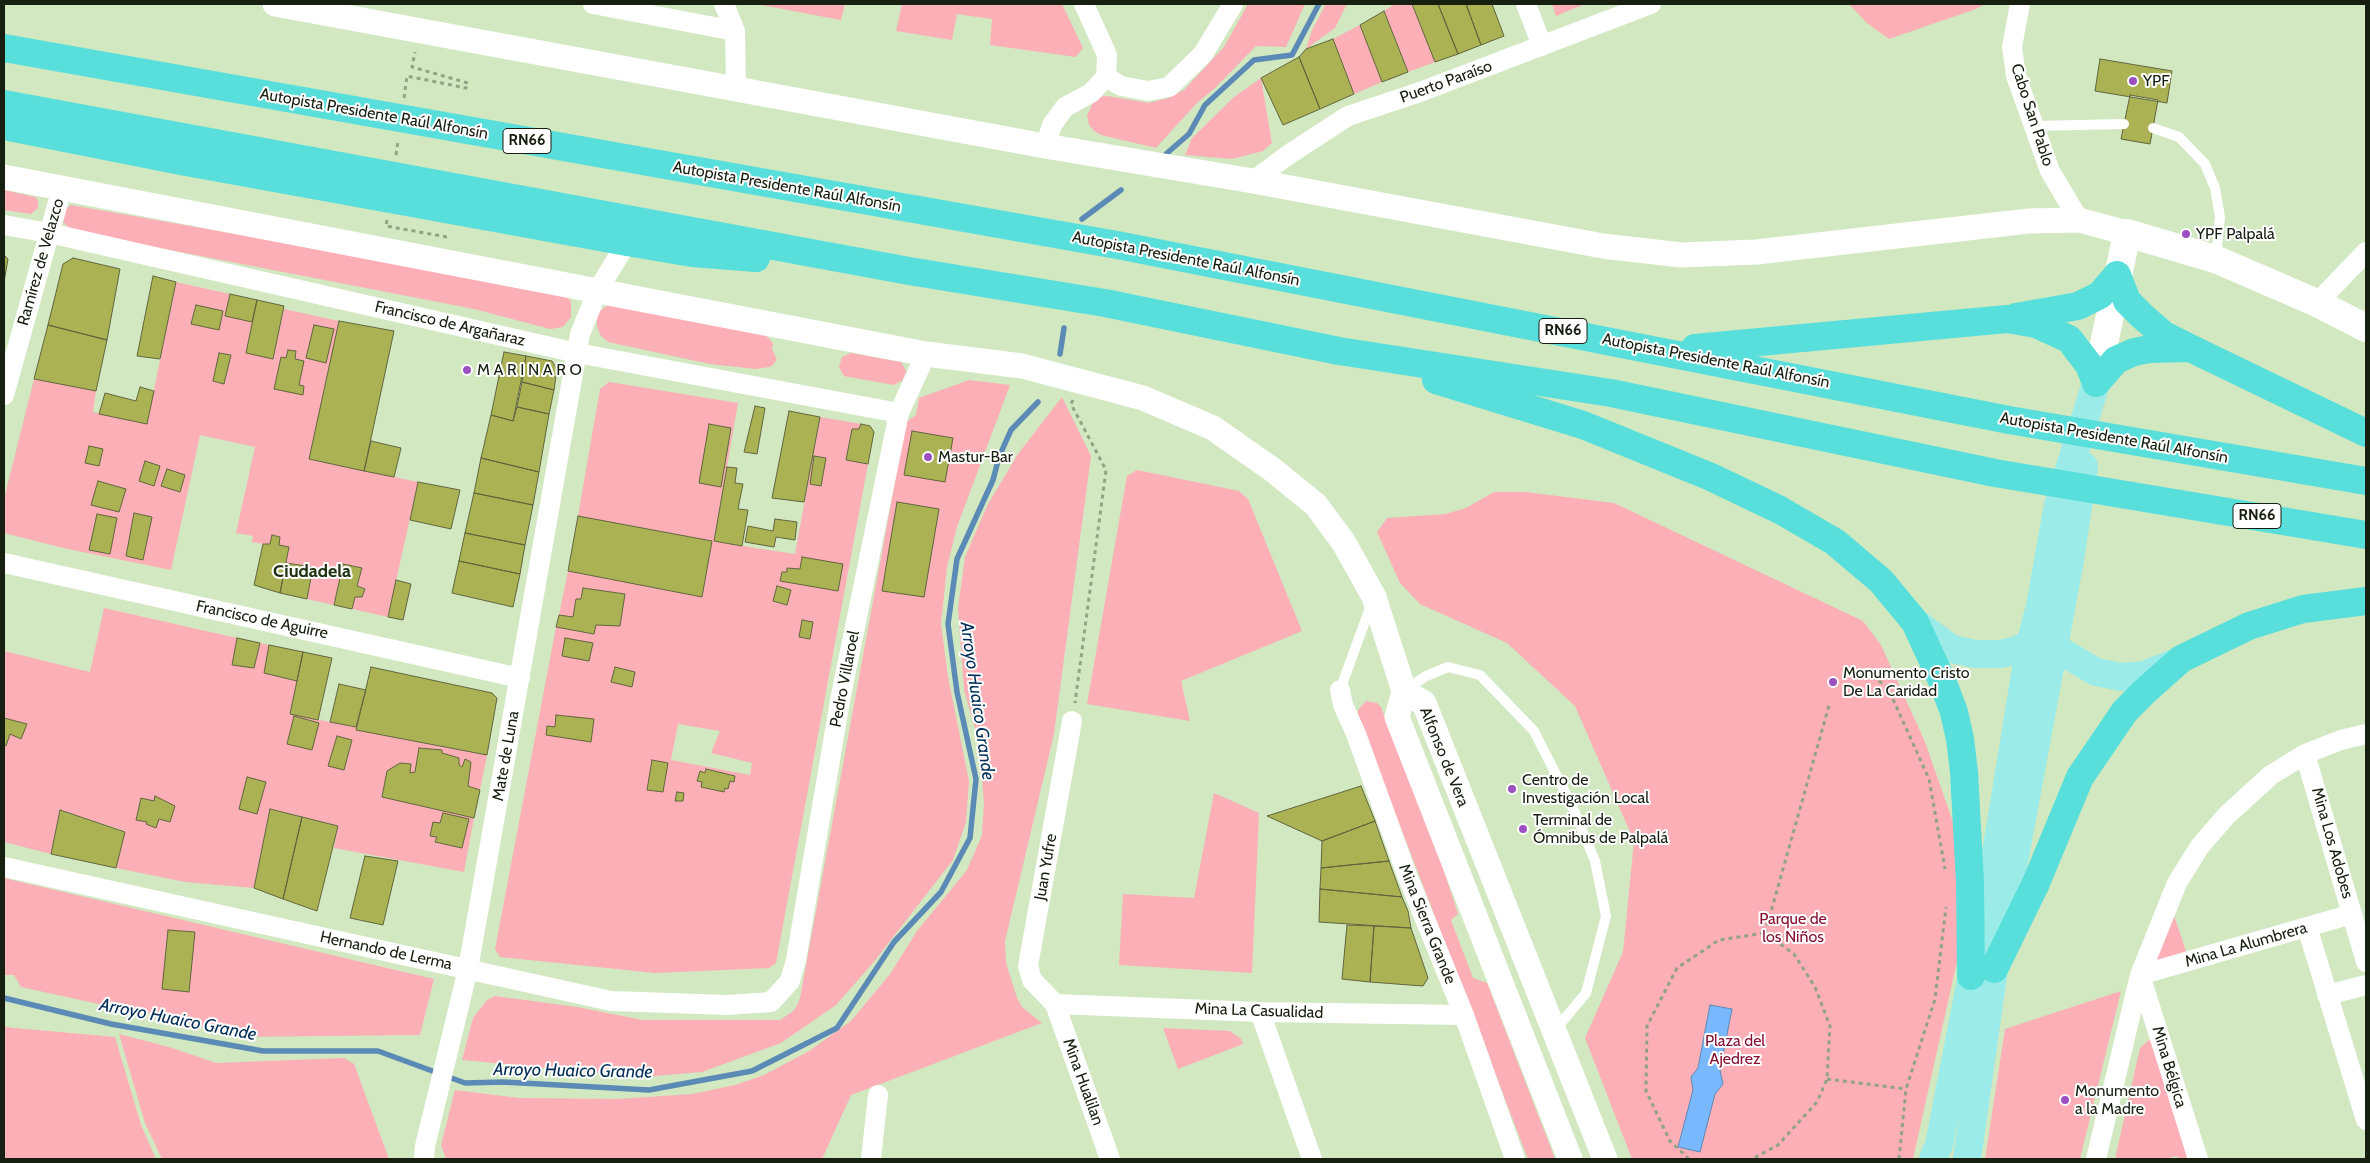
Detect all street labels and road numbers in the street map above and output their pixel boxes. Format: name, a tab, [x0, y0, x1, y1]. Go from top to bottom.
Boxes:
street label: Puerto Paraíso	[1397, 56, 1495, 108]
street label: Cabo San Pablo	[2006, 61, 2058, 169]
street label: Autopista Presidente Raúl Alfonsín	[258, 84, 490, 144]
road number: RN66	[503, 128, 551, 154]
street label: Autopista Presidente Raúl Alfonsín	[671, 157, 903, 217]
street label: Ramírez de Velazco	[14, 196, 68, 328]
street label: Autopista Presidente Raúl Alfonsín	[1071, 228, 1301, 290]
street label: Francisco de Argañaraz	[373, 297, 527, 351]
road number: RN66	[1539, 318, 1587, 344]
street label: Autopista Presidente Raúl Alfonsín	[1601, 330, 1831, 392]
street label: Autopista Presidente Raúl Alfonsín	[1998, 408, 2230, 468]
road number: RN66	[2233, 504, 2281, 528]
street label: Francisco de Aguirre	[194, 597, 330, 643]
street label: Pedro Villaroel	[826, 629, 864, 729]
street label: Alfonso de Vera	[1415, 704, 1473, 810]
street label: Mate de Luna	[489, 709, 523, 803]
street label: Mina Los Adobes	[2307, 785, 2357, 901]
street label: Juan Yufre	[1031, 832, 1061, 902]
street label: Mina Sierra Grande	[1394, 861, 1460, 987]
street label: Mina La Alumbrera	[2183, 918, 2309, 972]
street label: Hernando de Lerma	[318, 928, 454, 974]
street label: Mina La Casualidad	[1194, 999, 1324, 1023]
street label: Mina Bélgica	[2147, 1024, 2191, 1110]
street label: Mina Hualilan	[1058, 1036, 1108, 1128]

